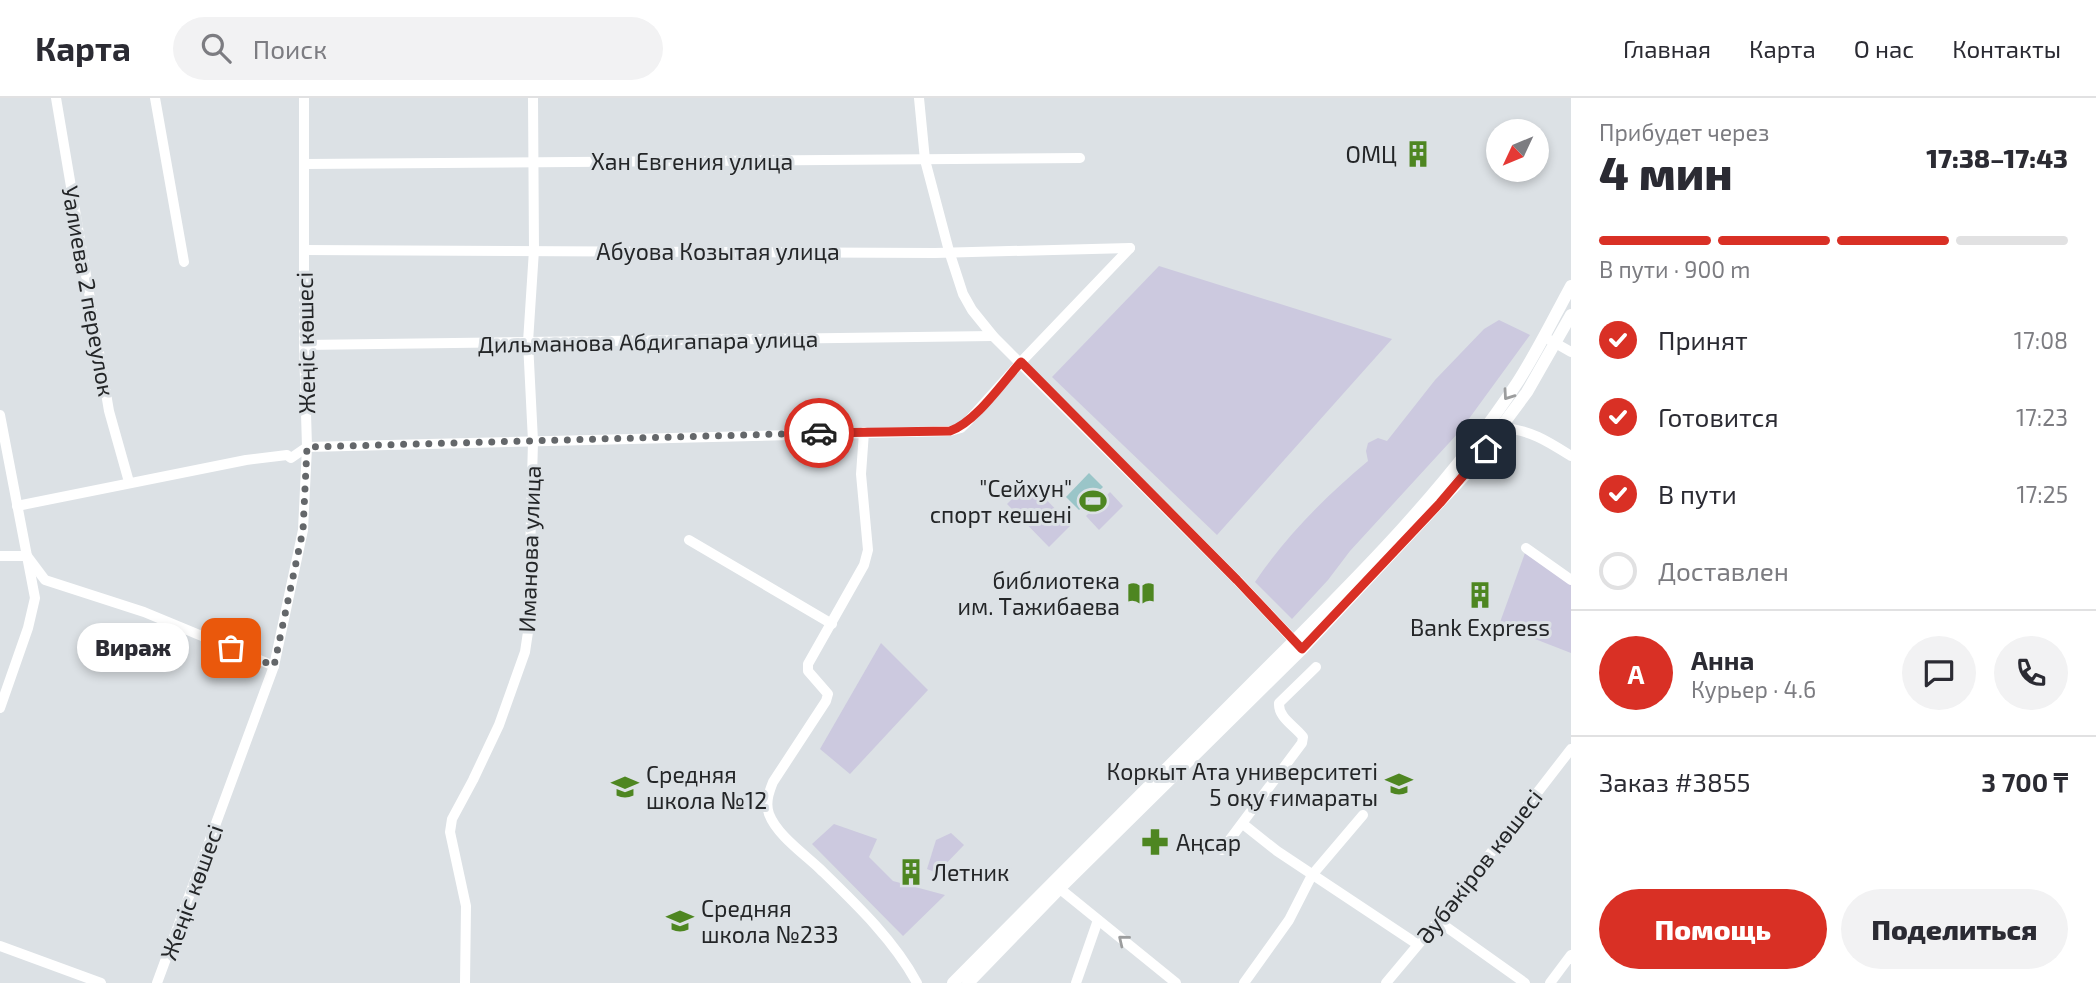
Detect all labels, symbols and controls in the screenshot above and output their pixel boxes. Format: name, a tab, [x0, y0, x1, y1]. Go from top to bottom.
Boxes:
search box	[173, 17, 663, 80]
text: Карта	[35, 28, 131, 68]
icon: search	[197, 29, 235, 67]
text: Поиск	[253, 33, 327, 64]
text: Главная	[1623, 34, 1711, 63]
text: Карта	[1749, 34, 1816, 63]
text: О нас	[1854, 34, 1914, 63]
text: Контакты	[1952, 34, 2061, 63]
text: Прибудет через	[1599, 118, 1769, 146]
north arrow	[1486, 119, 1549, 182]
map controls	[1486, 119, 1549, 182]
building icon: ОМЦ	[1403, 139, 1433, 169]
place label: ОМЦ	[1346, 140, 1397, 168]
text: 17:38–17:43	[1926, 142, 2068, 173]
text: 4 мин	[1599, 144, 1733, 199]
street label: Хан Евгения улица	[591, 147, 793, 176]
street label: Уалиева 2 переулок	[56, 183, 121, 399]
street label: Абуова Козытая улица	[596, 237, 840, 266]
text: В пути · 900 m	[1599, 255, 1750, 283]
street label: Жеңіс көшесі	[290, 272, 320, 414]
icon: check	[1599, 321, 1637, 359]
street label: Дильманова Абдигапара улица	[478, 324, 818, 359]
text: Принят	[1658, 324, 1748, 355]
text: 17:08	[2014, 326, 2068, 354]
one-way arrow	[1504, 387, 1516, 400]
courier	[784, 398, 854, 468]
icon: check	[1599, 398, 1637, 436]
text: Готовится	[1658, 401, 1779, 432]
text: 17:23	[2016, 403, 2068, 431]
icon: car	[800, 414, 838, 452]
pin	[1456, 419, 1516, 479]
icon: home	[1467, 430, 1505, 468]
street label: Иманова улица	[512, 465, 547, 633]
place label: "Сейхун" спорт кешені	[930, 474, 1072, 528]
icon: check	[1599, 475, 1637, 513]
text: В пути	[1658, 478, 1737, 509]
text: 17:25	[2016, 480, 2068, 508]
sports icon: "Сейхун" спорт кешені	[1078, 486, 1108, 516]
text: Доставлен	[1658, 555, 1789, 586]
place label: библиотека им. Тажибаева	[957, 566, 1120, 620]
library icon: библиотека им. Тажибаева	[1126, 578, 1156, 608]
building icon: Bank Express	[1465, 580, 1495, 610]
place label: Bank Express	[1410, 613, 1550, 641]
pin	[201, 618, 261, 678]
callout: Вираж	[77, 624, 189, 672]
icon: bag	[212, 629, 250, 667]
text: Вираж	[95, 633, 171, 661]
button: chat	[1902, 636, 1976, 710]
button: phone	[1994, 636, 2068, 710]
text: Анна	[1691, 644, 1754, 675]
text: А	[1628, 658, 1644, 689]
text: Курьер · 4.6	[1691, 675, 1816, 703]
place label: Коркыт Ата университеті 5 оқу ғимараты	[1107, 757, 1378, 812]
place label: Средняя школа №12	[646, 760, 767, 814]
text: Заказ #3855	[1599, 766, 1751, 797]
text: 3 700 ₸	[1981, 766, 2068, 797]
school or university icon: Коркыт Ата университеті 5 оқу ғимараты	[1384, 769, 1414, 799]
school or university icon: Средняя школа №12	[610, 772, 640, 802]
street label: Әубәкіров көшесі	[1410, 783, 1549, 949]
street label: Жеңіс көшесі	[154, 820, 228, 964]
pharmacy icon: Аңсар	[1140, 827, 1170, 857]
place label: Аңсар	[1176, 828, 1241, 856]
building icon: Летник	[896, 857, 926, 887]
place label: Летник	[932, 858, 1009, 886]
button: Помощь	[1599, 889, 1827, 969]
button: Поделиться	[1841, 889, 2068, 969]
place label: Средняя школа №233	[701, 894, 839, 948]
school or university icon: Средняя школа №233	[665, 906, 695, 936]
one-way arrow	[1118, 936, 1131, 948]

